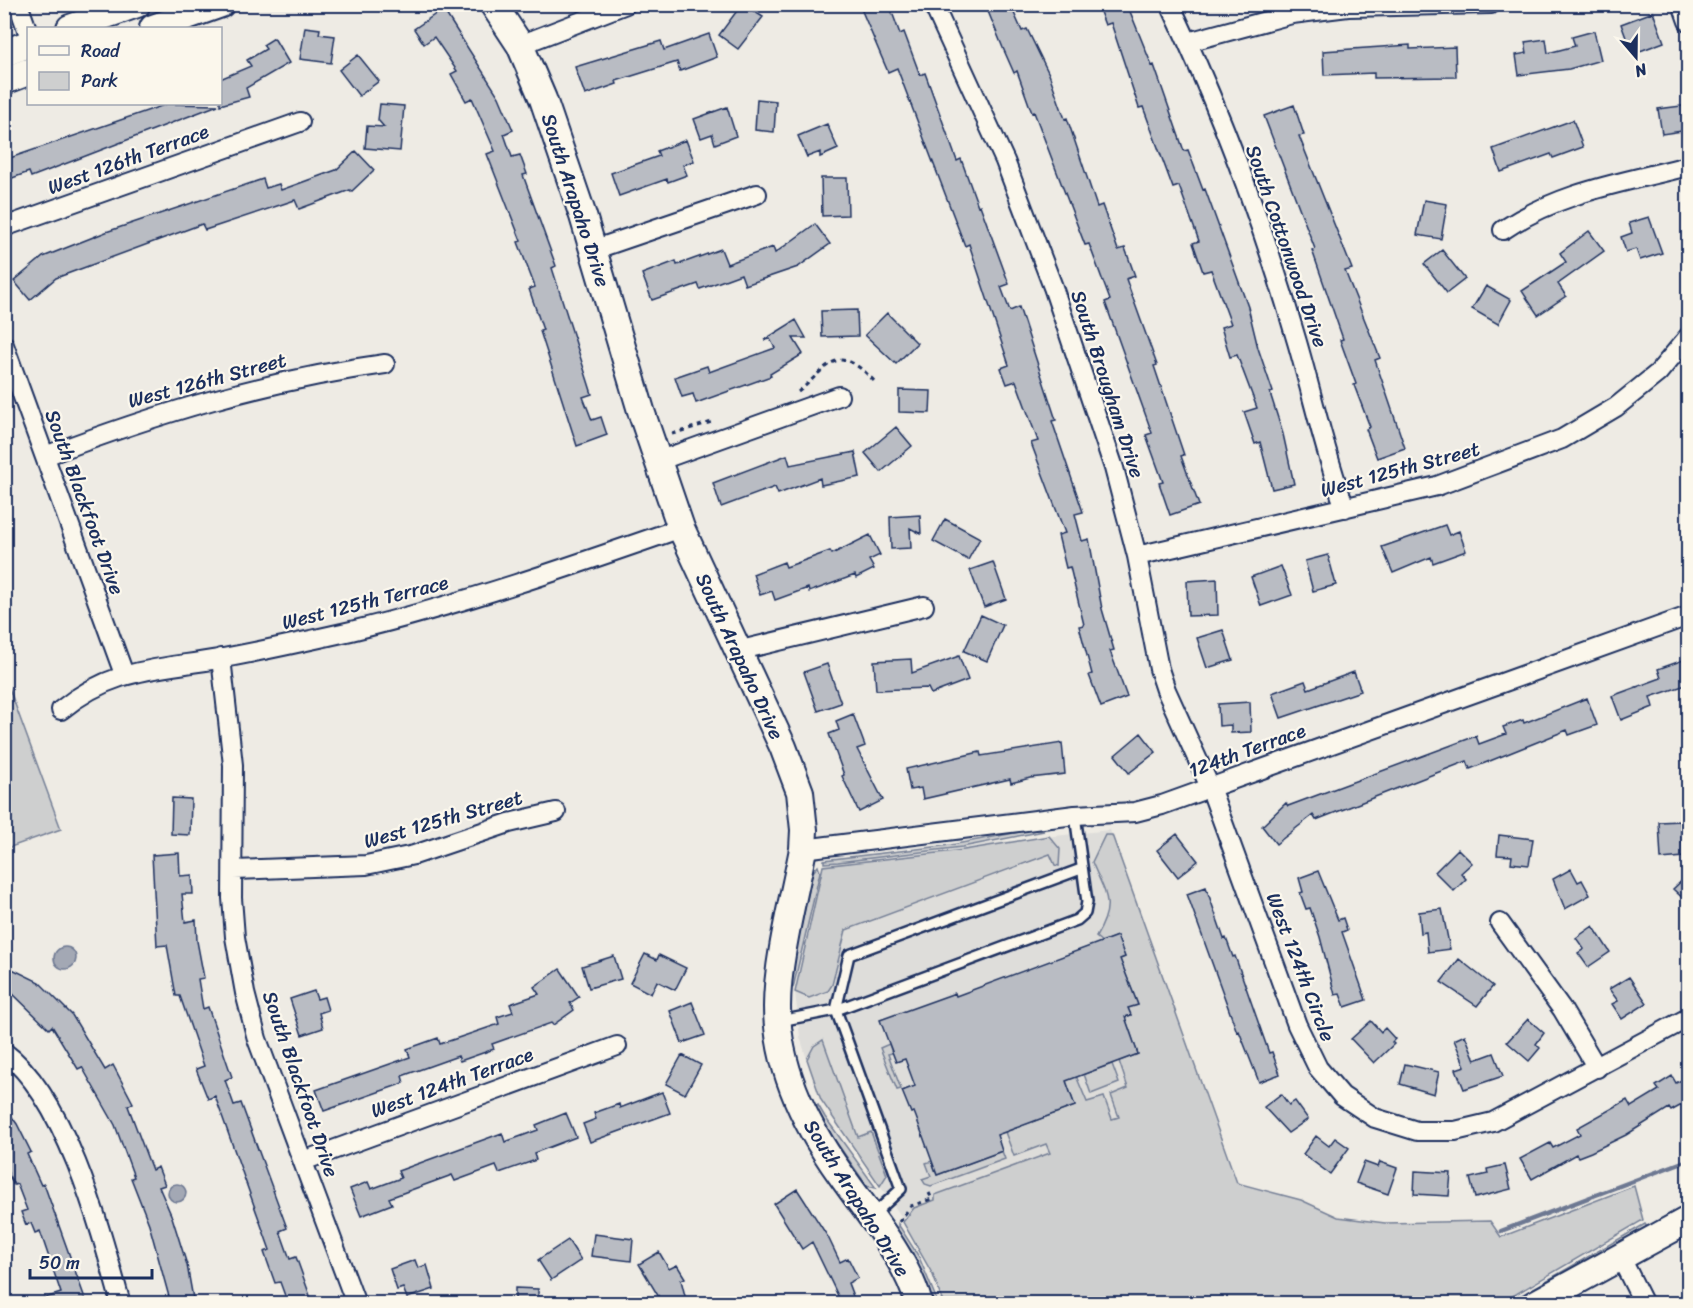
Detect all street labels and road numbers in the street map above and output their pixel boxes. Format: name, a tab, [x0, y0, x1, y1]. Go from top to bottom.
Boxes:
street label: South Arapaho Drive	[531, 109, 620, 292]
street label: West 126th Terrace	[42, 114, 214, 205]
street label: South Cottonwood Drive	[1235, 140, 1338, 352]
street label: South Brougham Drive	[1061, 286, 1154, 483]
street label: West 126th Street	[124, 342, 291, 418]
street label: South Blackfoot Drive	[35, 404, 134, 600]
street label: West 125th Street	[1317, 431, 1484, 508]
street label: West 125th Terrace	[278, 565, 452, 640]
street label: South Arapaho Drive	[685, 567, 794, 746]
street label: 124th Terrace	[1184, 713, 1311, 788]
street label: West 125th Street	[360, 780, 527, 859]
street label: West 124th Circle	[1256, 887, 1345, 1047]
street label: South Blackfoot Drive	[252, 986, 349, 1182]
street label: West 124th Terrace	[366, 1037, 539, 1128]
street label: South Arapaho Drive	[794, 1112, 919, 1284]

